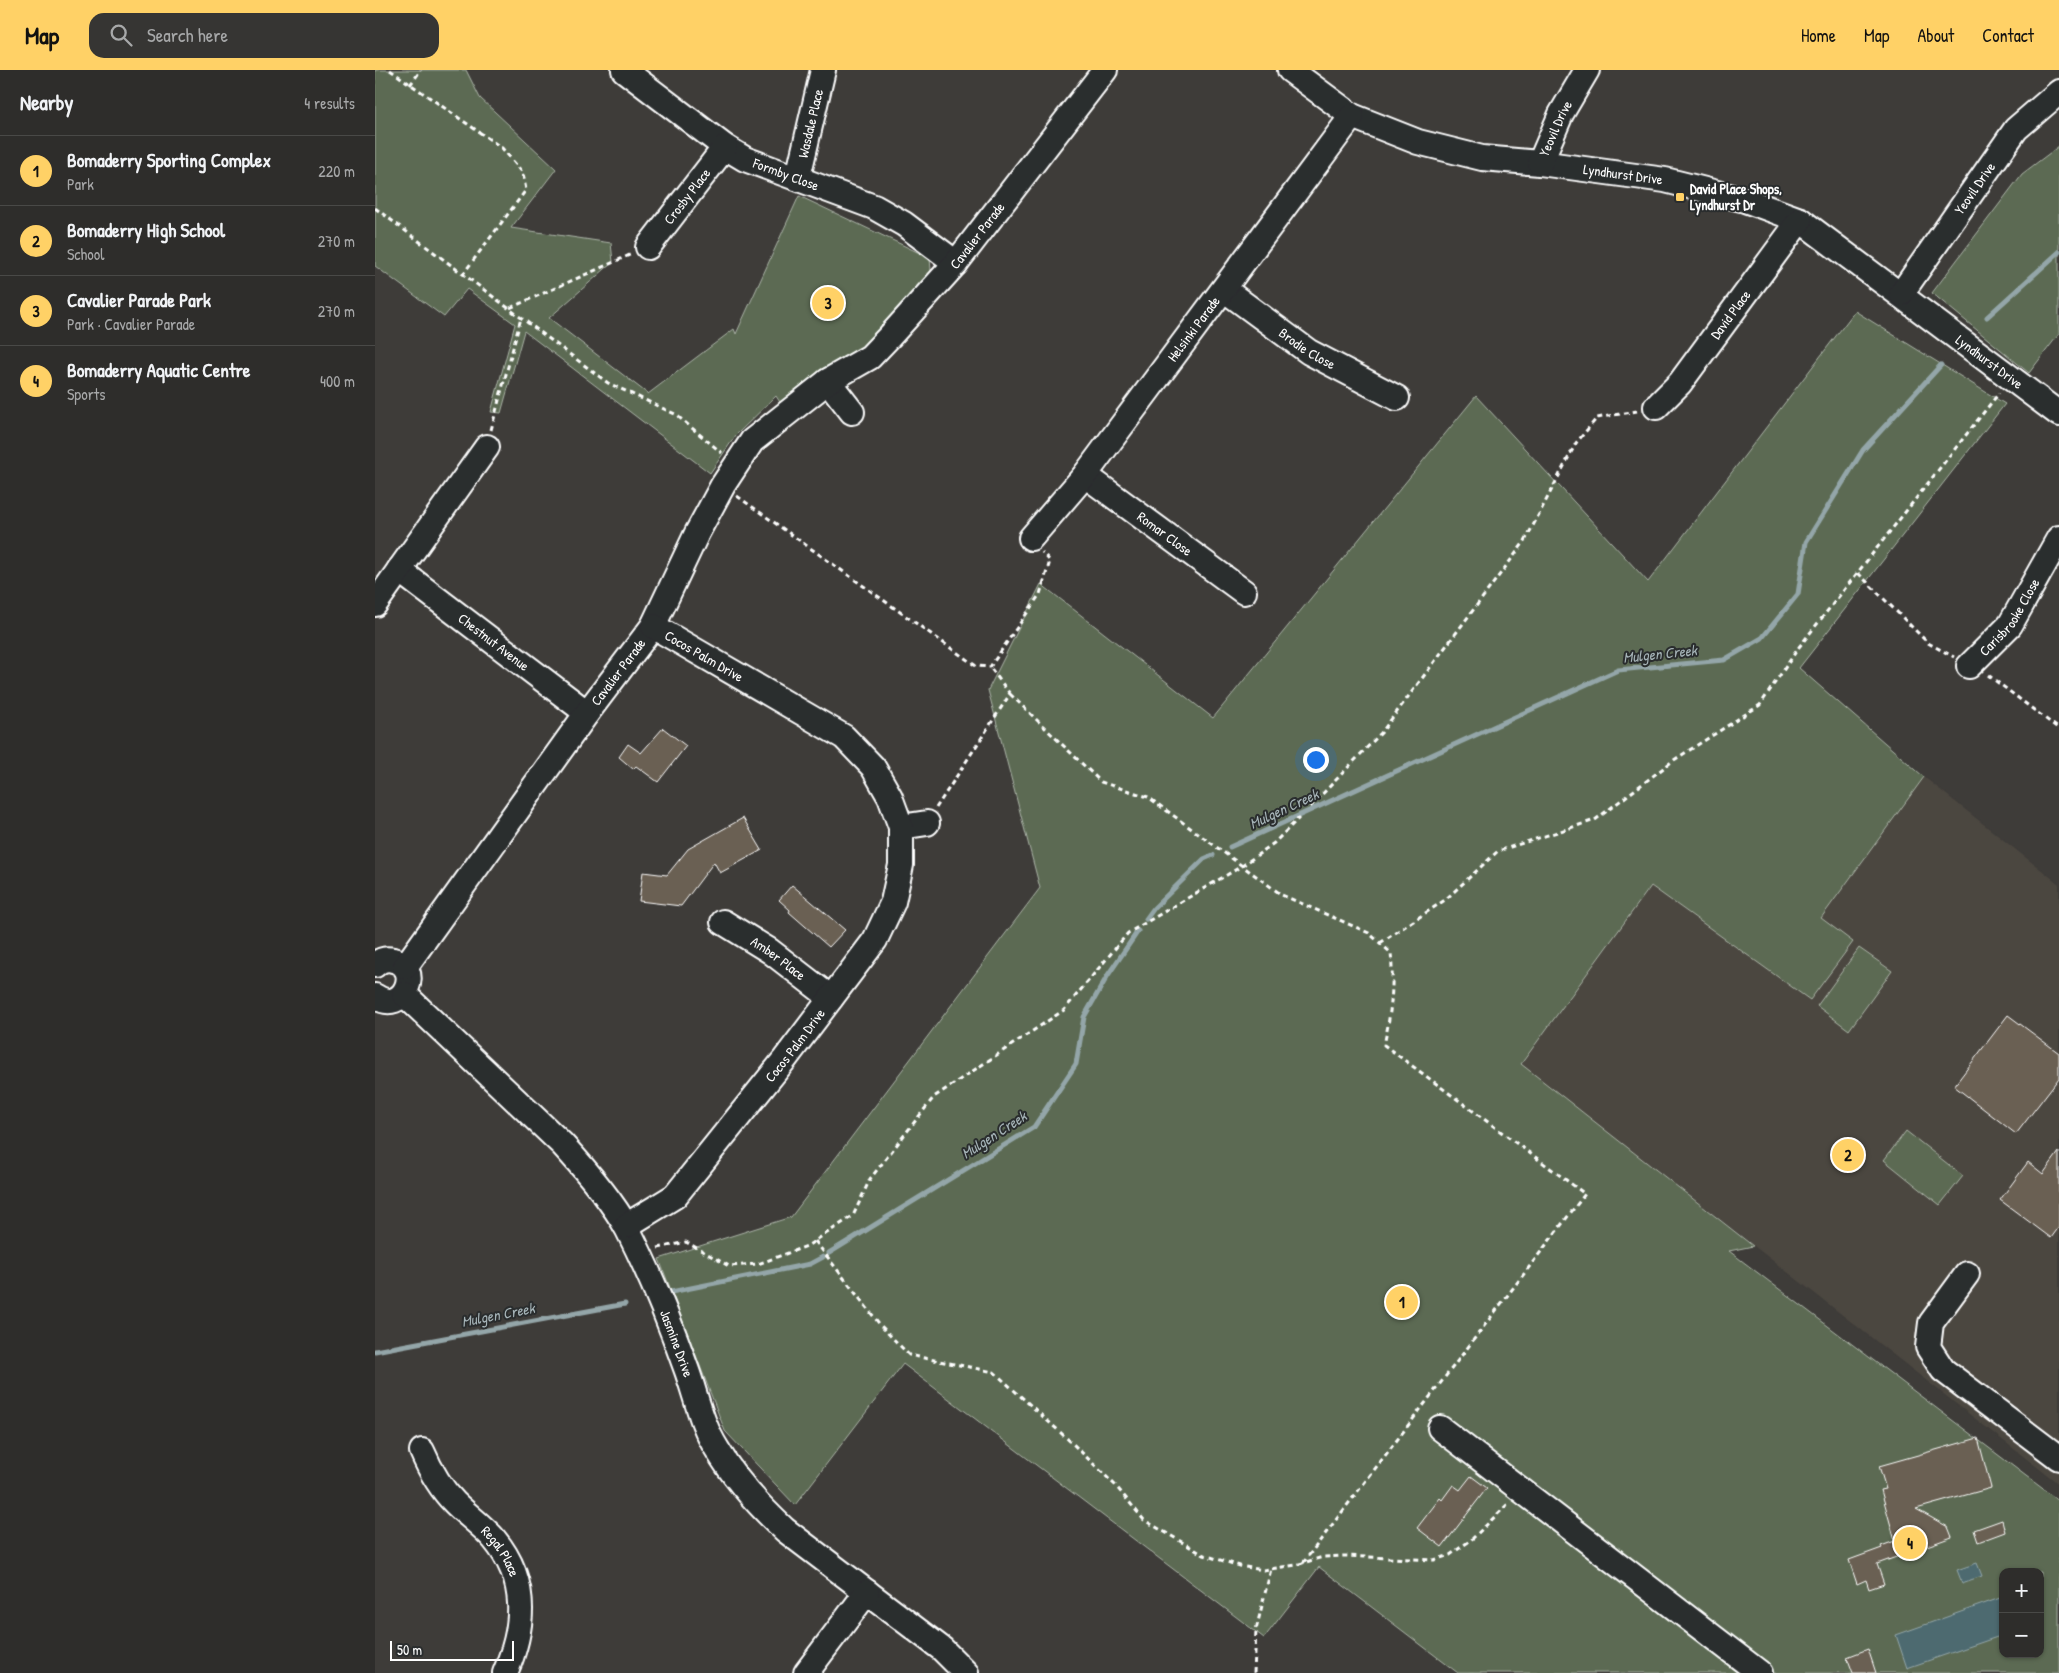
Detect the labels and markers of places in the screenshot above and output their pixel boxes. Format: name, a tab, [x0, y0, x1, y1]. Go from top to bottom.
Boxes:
place label: David Place Shops, Lyndhurst Dr	[1690, 179, 1782, 216]
marker: David Place Shops, Lyndhurst Dr	[1674, 191, 1686, 203]
pin: 3	[812, 284, 844, 322]
pin: 2	[1832, 1136, 1864, 1174]
pin: 1	[1386, 1283, 1418, 1321]
pin: 4	[1894, 1524, 1926, 1562]

